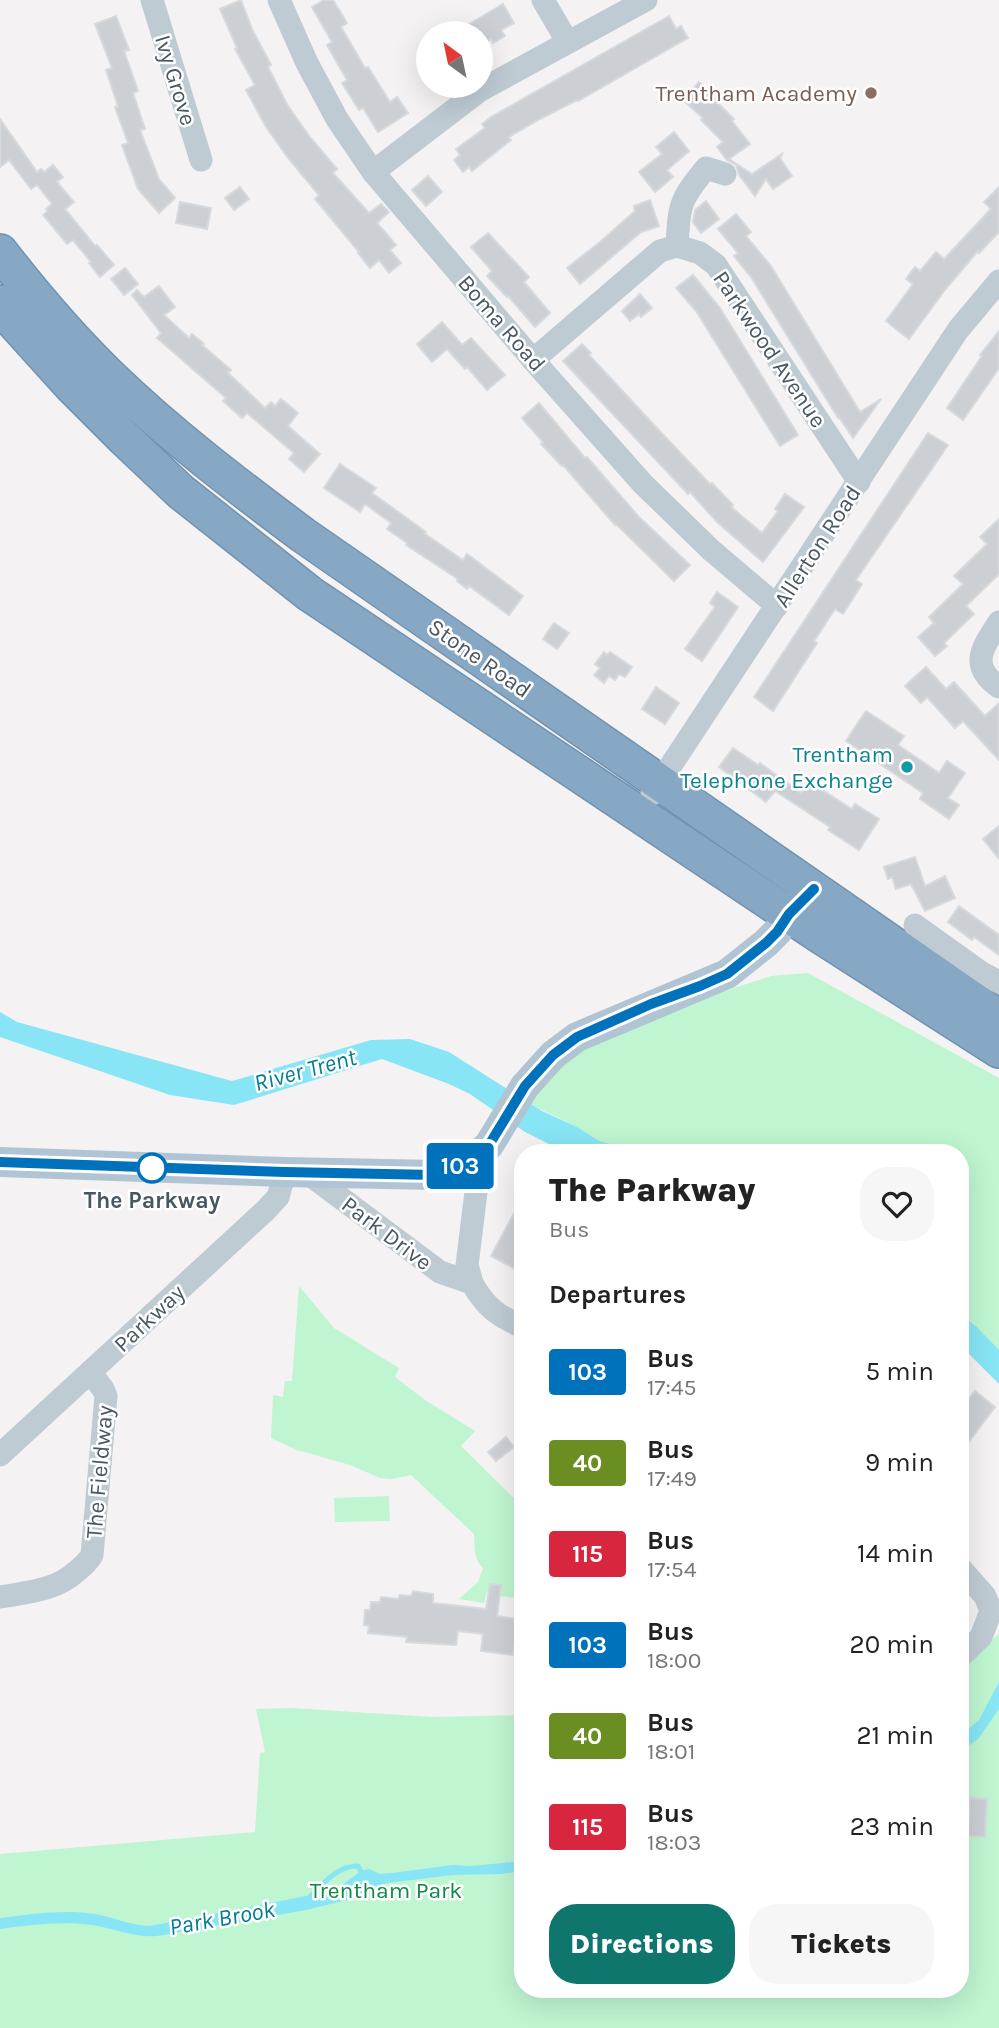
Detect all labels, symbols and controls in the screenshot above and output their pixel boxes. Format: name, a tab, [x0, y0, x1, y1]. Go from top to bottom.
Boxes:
north arrow	[416, 21, 494, 98]
map controls	[416, 21, 493, 98]
street label: Ivy Grove	[149, 32, 202, 129]
place label: Trentham Academy	[656, 80, 857, 107]
marker: Trentham Academy	[863, 85, 879, 101]
street label: Parkwood Avenue	[707, 266, 832, 433]
street label: Boma Road	[452, 269, 551, 377]
street label: Allerton Road	[768, 480, 867, 612]
street label: Stone Road	[423, 613, 536, 704]
place label: Trentham Telephone Exchange	[680, 741, 893, 794]
marker: Trentham Telephone Exchange	[899, 759, 915, 775]
water label: River Trent	[251, 1043, 360, 1097]
line badge: 103	[420, 1143, 500, 1189]
text: 103	[441, 1152, 479, 1180]
marker: The Parkway	[137, 1153, 167, 1183]
button: heart	[860, 1167, 934, 1241]
text: The Parkway	[549, 1171, 756, 1209]
place label: The Parkway	[84, 1187, 221, 1214]
street label: Park Drive	[336, 1191, 437, 1276]
text: Bus	[549, 1216, 589, 1243]
street label: Parkway	[108, 1279, 190, 1358]
text: Departures	[549, 1279, 686, 1310]
text: Bus	[647, 1343, 694, 1374]
text: 5 min	[865, 1356, 934, 1387]
text: 103	[568, 1358, 607, 1386]
text: 17:45	[647, 1374, 697, 1401]
street label: The Fieldway	[80, 1404, 119, 1540]
text: Bus	[647, 1434, 694, 1465]
text: 9 min	[865, 1447, 934, 1478]
text: 40	[573, 1449, 602, 1477]
text: 17:49	[647, 1465, 697, 1492]
text: Bus	[647, 1525, 694, 1556]
text: 14 min	[857, 1538, 934, 1569]
text: 115	[572, 1540, 603, 1568]
text: 17:54	[647, 1556, 697, 1583]
text: Bus	[647, 1616, 694, 1647]
text: 20 min	[850, 1629, 934, 1660]
text: 103	[568, 1631, 607, 1659]
text: 18:00	[647, 1647, 701, 1674]
text: Bus	[647, 1707, 694, 1738]
text: 21 min	[856, 1720, 934, 1751]
text: 40	[573, 1722, 602, 1750]
text: 18:01	[647, 1738, 695, 1765]
text: Bus	[647, 1798, 694, 1829]
text: 23 min	[850, 1811, 934, 1842]
text: 115	[572, 1813, 603, 1841]
text: 18:03	[647, 1829, 701, 1856]
park label: Trentham Park	[310, 1877, 462, 1904]
water label: Park Brook	[167, 1895, 278, 1941]
button: Directions	[549, 1904, 735, 1984]
button: Tickets	[749, 1904, 934, 1984]

